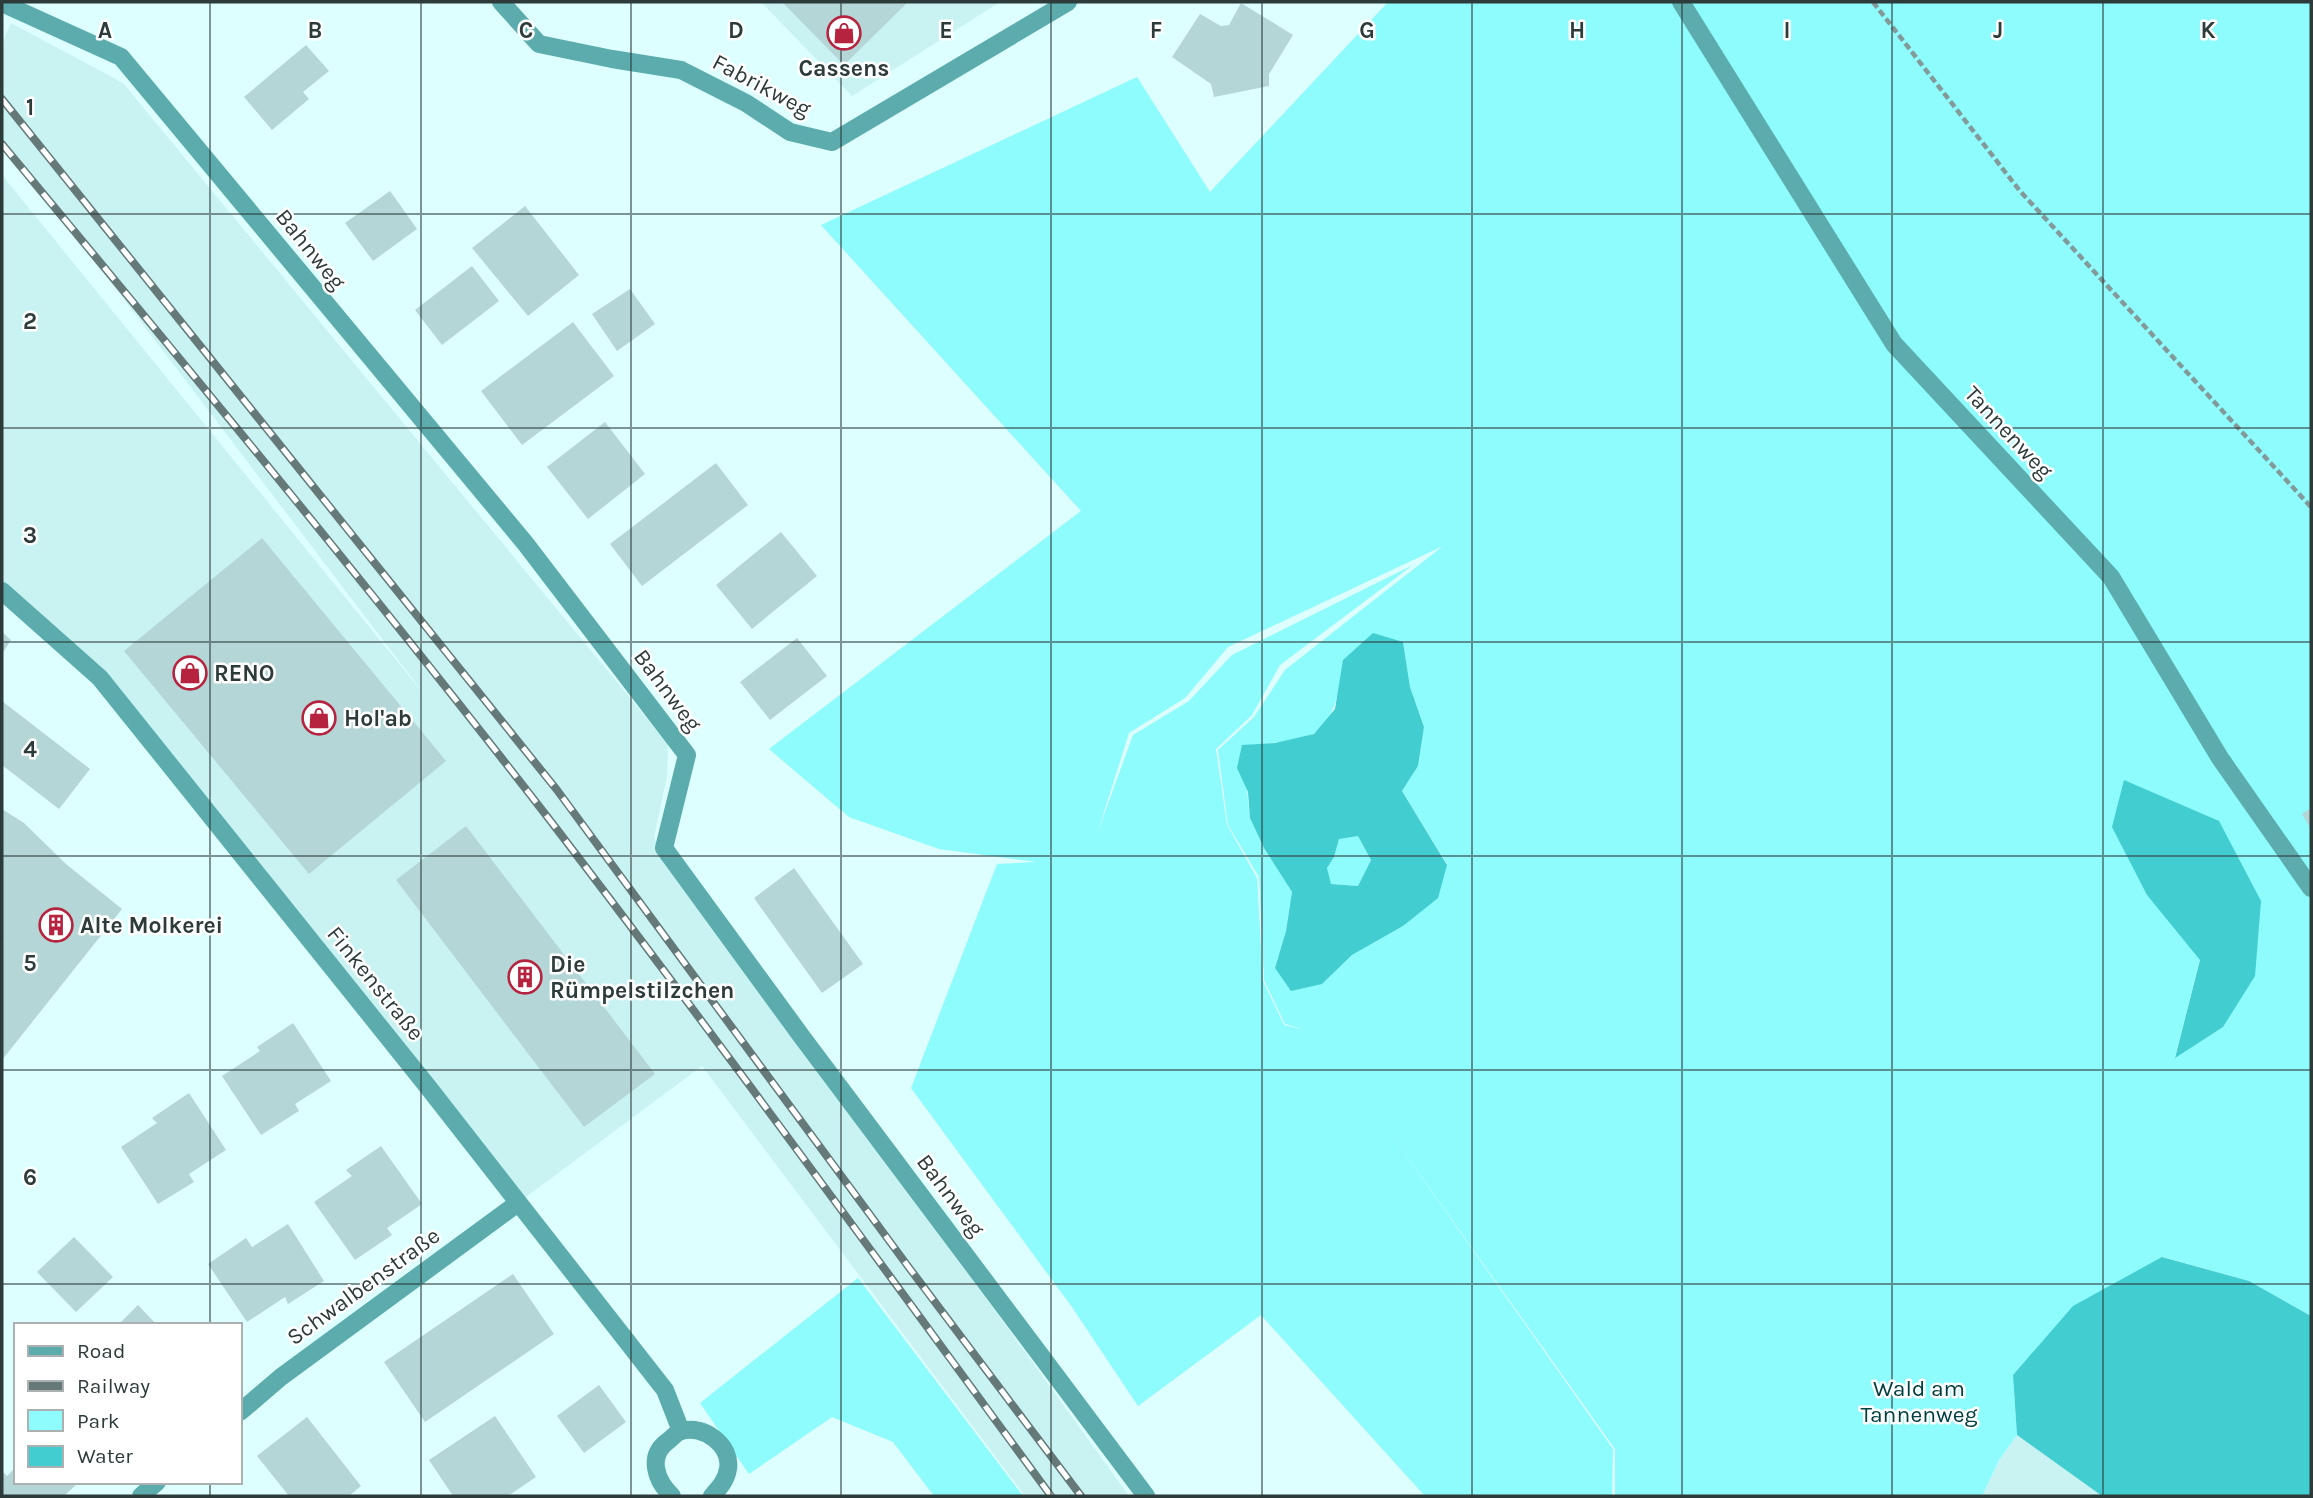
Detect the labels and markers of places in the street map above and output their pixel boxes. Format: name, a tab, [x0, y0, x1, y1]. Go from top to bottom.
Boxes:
shop icon: Cassens	[825, 14, 863, 52]
place label: Cassens	[799, 55, 889, 82]
shop icon: RENO	[171, 654, 209, 692]
place label: RENO	[214, 660, 274, 687]
shop icon: Hol'ab	[300, 699, 338, 737]
place label: Hol'ab	[344, 705, 412, 732]
building icon: Alte Molkerei	[37, 906, 75, 944]
place label: Alte Molkerei	[80, 912, 223, 939]
place label: Die Rümpelstilzchen	[550, 951, 734, 1004]
building icon: Die Rümpelstilzchen	[506, 958, 544, 996]

